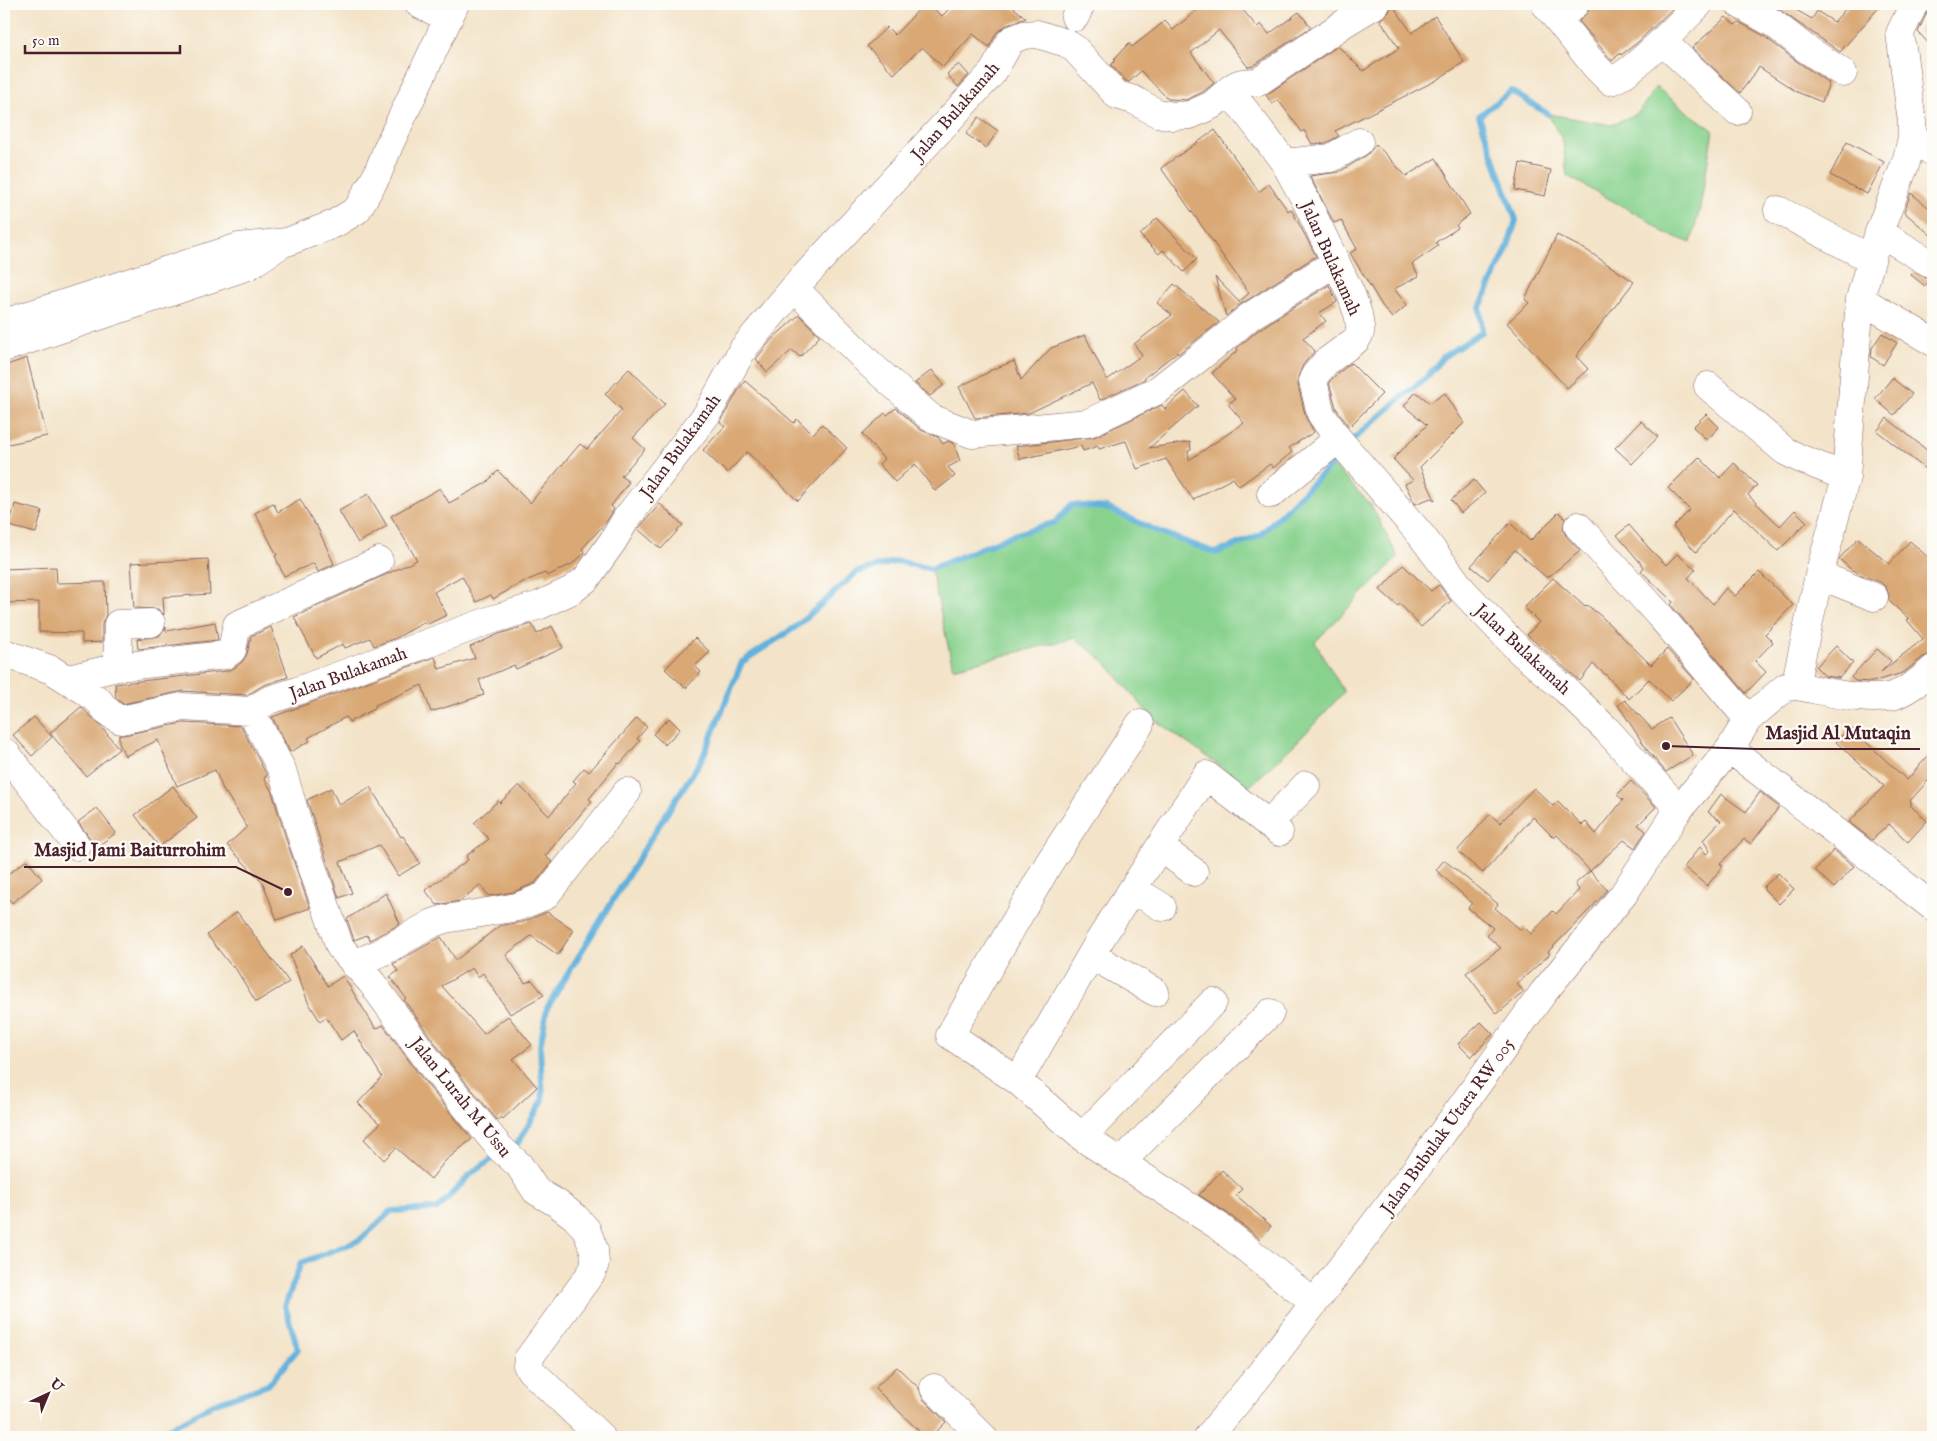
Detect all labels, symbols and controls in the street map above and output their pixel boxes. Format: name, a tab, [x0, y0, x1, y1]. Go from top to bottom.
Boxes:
scale bar	[25, 22, 180, 54]
text: 50 m	[32, 31, 60, 50]
street label: Jalan Bulakamah	[906, 58, 1006, 168]
street label: Jalan Bulakamah	[1293, 196, 1365, 320]
street label: Jalan Bulakamah	[634, 390, 727, 505]
street label: Jalan Bulakamah	[1468, 598, 1575, 701]
street label: Jalan Bulakamah	[285, 642, 411, 707]
callout: Masjid Al Mutaqin	[1755, 715, 1920, 749]
text: Masjid Al Mutaqin	[1765, 722, 1911, 746]
callout: Masjid Jami Baiturrohim	[24, 833, 236, 867]
text: Masjid Jami Baiturrohim	[34, 839, 226, 863]
street label: Jalan Lurah M Ussu	[403, 1031, 516, 1163]
street label: Jalan Bubulak Utara RW 005	[1375, 1034, 1520, 1221]
north arrow	[22, 1368, 72, 1418]
text: U	[45, 1374, 68, 1397]

